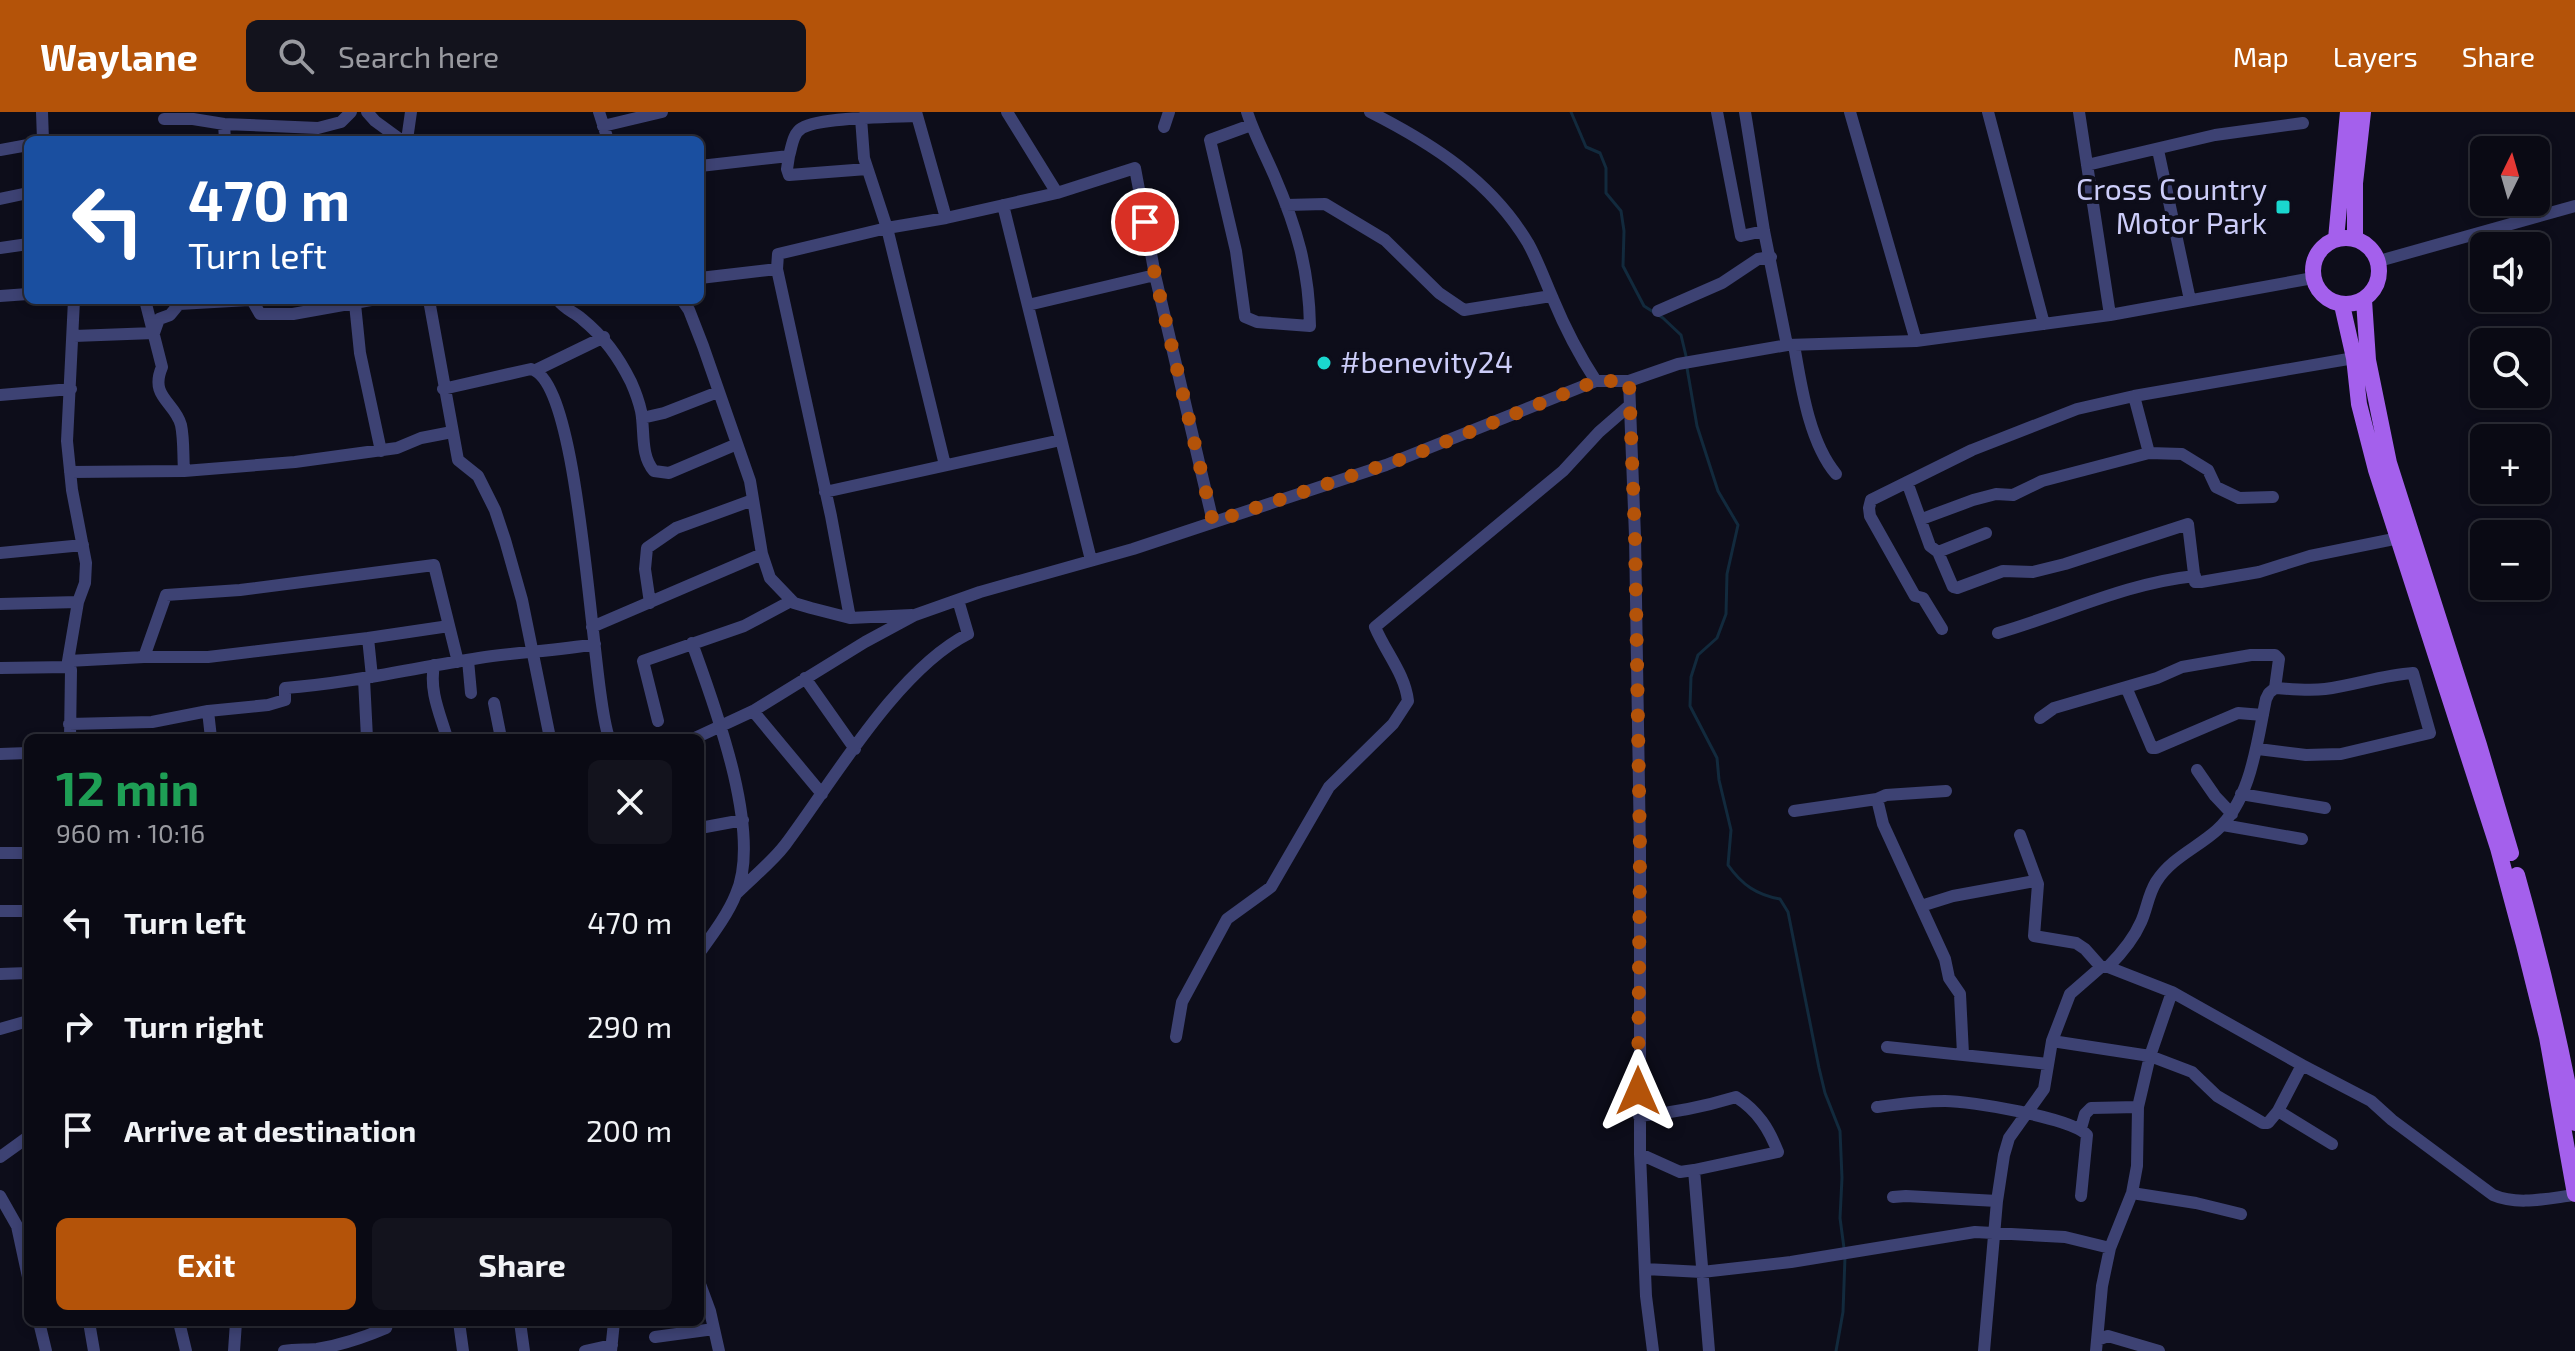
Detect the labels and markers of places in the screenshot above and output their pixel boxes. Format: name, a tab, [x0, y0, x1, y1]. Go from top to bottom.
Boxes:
place label: Cross Country Motor Park	[2076, 170, 2267, 240]
pin	[1111, 188, 1179, 256]
marker: Cross Country Motor Park	[2274, 198, 2292, 216]
place label: #benevity24	[1340, 343, 1513, 379]
marker: #benevity24	[1315, 354, 1333, 372]

